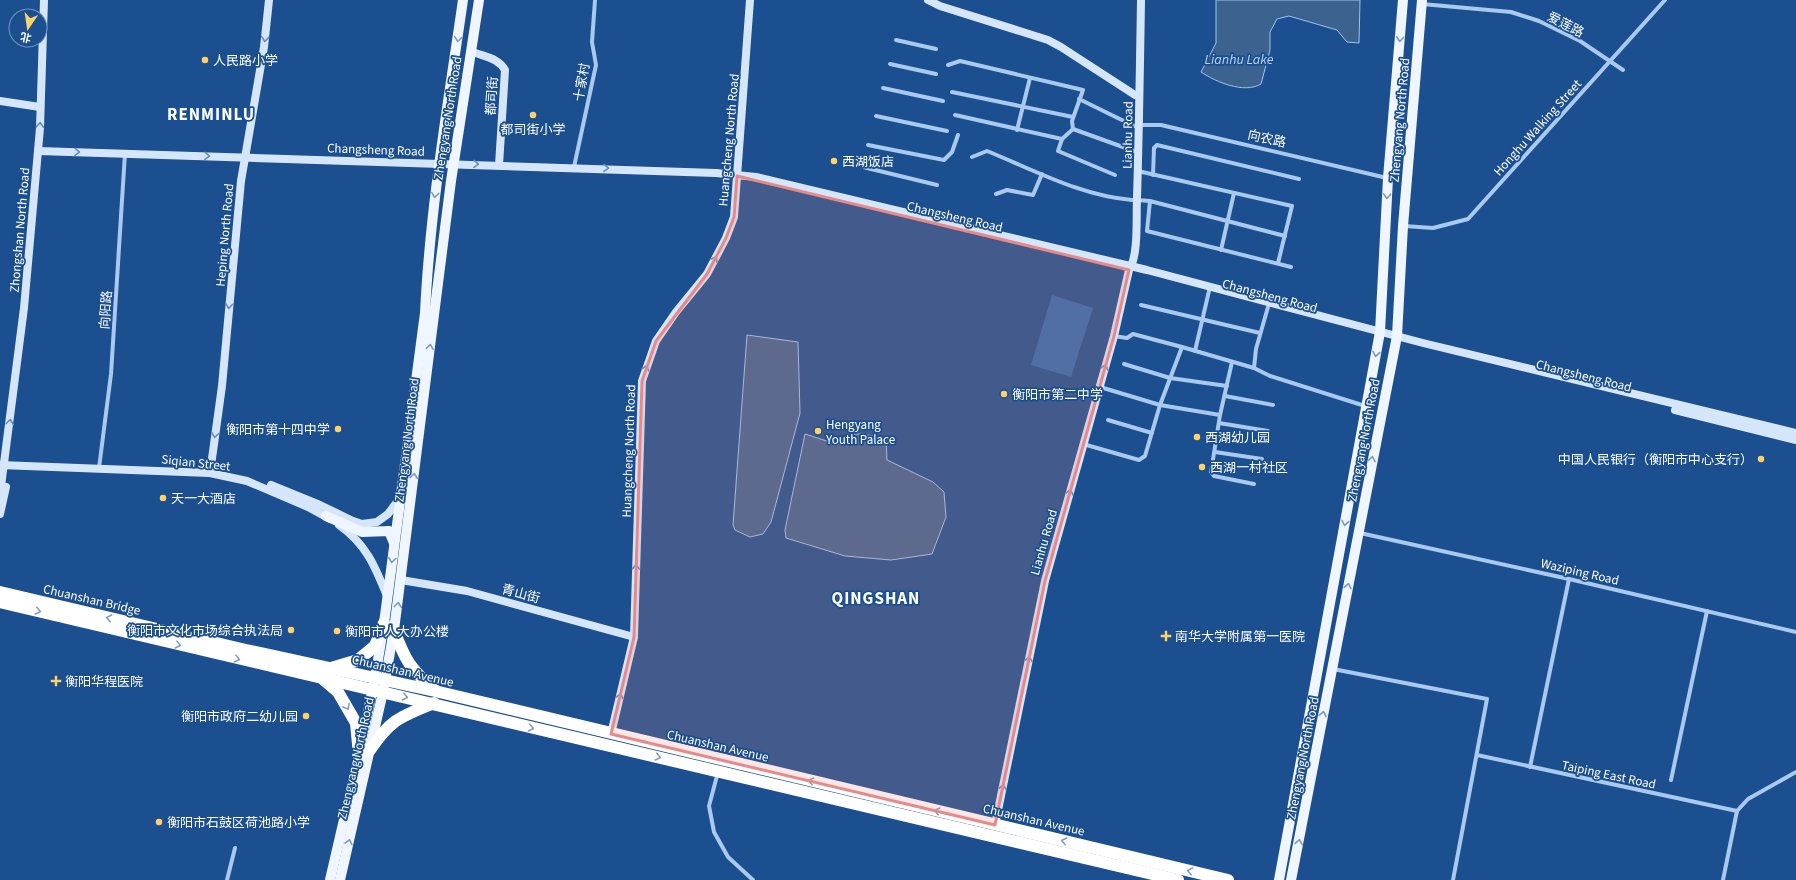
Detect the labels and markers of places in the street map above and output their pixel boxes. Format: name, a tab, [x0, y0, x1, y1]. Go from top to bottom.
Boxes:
place label: 人民路小学	[213, 52, 278, 70]
marker: 人民路小学	[200, 55, 210, 65]
marker: 都司街小学	[528, 110, 538, 120]
place label: 都司街小学	[500, 121, 566, 139]
place label: 西湖饭店	[842, 153, 894, 171]
marker: 西湖饭店	[829, 156, 839, 166]
place label: 衡阳市第二中学	[1012, 386, 1103, 404]
marker: 衡阳市第二中学	[999, 389, 1009, 399]
place label: Hengyang Youth Palace	[825, 416, 895, 449]
place label: 衡阳市第十四中学	[226, 421, 330, 439]
marker: 衡阳市第十四中学	[333, 424, 343, 434]
marker: Hengyang Youth Palace	[813, 426, 823, 436]
place label: 西湖幼儿园	[1205, 429, 1270, 447]
marker: 西湖幼儿园	[1192, 432, 1202, 442]
place label: 中国人民银行（衡阳市中心支行）	[1558, 451, 1753, 469]
marker: 中国人民银行（衡阳市中心支行）	[1756, 454, 1766, 464]
place label: 西湖一村社区	[1210, 459, 1288, 477]
marker: 西湖一村社区	[1197, 462, 1207, 472]
place label: 天一大酒店	[171, 490, 236, 508]
marker: 天一大酒店	[158, 493, 168, 503]
place label: 衡阳市文化市场综合执法局	[127, 622, 283, 640]
place label: 衡阳市人大办公楼	[345, 623, 449, 641]
marker: 衡阳市文化市场综合执法局	[286, 625, 296, 635]
marker: 衡阳市人大办公楼	[332, 626, 342, 636]
place label: 南华大学附属第一医院	[1175, 628, 1305, 646]
marker: 南华大学附属第一医院	[1160, 630, 1172, 642]
place label: 衡阳华程医院	[65, 673, 143, 691]
marker: 衡阳华程医院	[50, 675, 62, 687]
place label: 衡阳市政府二幼儿园	[181, 708, 298, 726]
marker: 衡阳市政府二幼儿园	[301, 711, 311, 721]
place label: 衡阳市石鼓区荷池路小学	[167, 814, 310, 832]
marker: 衡阳市石鼓区荷池路小学	[154, 817, 164, 827]

